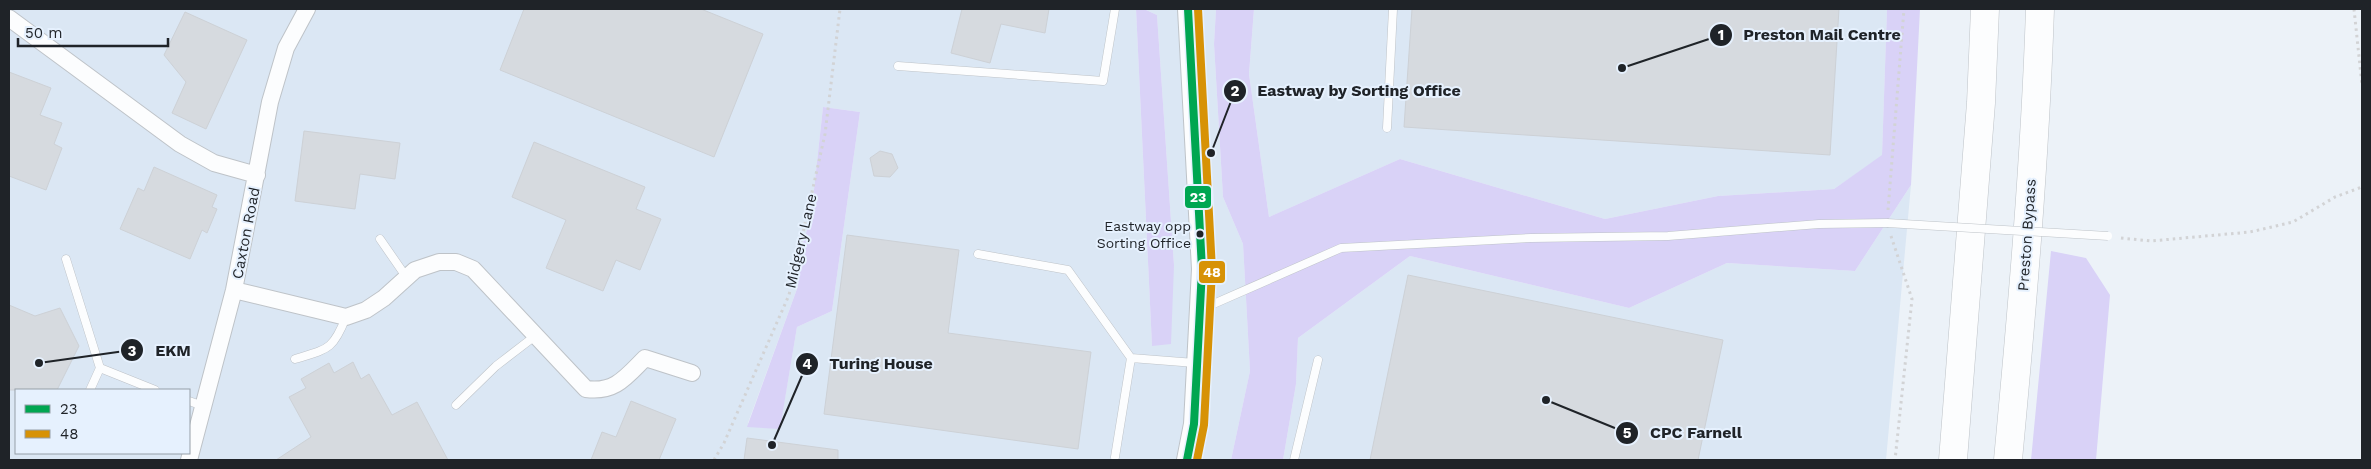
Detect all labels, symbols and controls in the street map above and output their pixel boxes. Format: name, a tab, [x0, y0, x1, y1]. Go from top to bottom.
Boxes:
scale bar	[18, 15, 168, 47]
callout: Preston Mail Centre	[1708, 19, 1911, 50]
text: 50 m	[25, 24, 62, 42]
text: Preston Mail Centre	[1743, 25, 1901, 44]
text: 1	[1718, 26, 1724, 44]
callout: Eastway by Sorting Office	[1222, 75, 1472, 106]
text: Eastway by Sorting Office	[1257, 81, 1461, 100]
text: 2	[1231, 82, 1240, 100]
street label: Preston Bypass	[2014, 178, 2040, 292]
line badge: 23	[1184, 185, 1212, 209]
street label: Caxton Road	[228, 186, 264, 280]
text: 23	[1190, 189, 1206, 205]
street label: Midgery Lane	[781, 192, 821, 290]
place label: Eastway opp Sorting Office	[1097, 218, 1191, 251]
marker: Eastway opp Sorting Office	[1195, 229, 1205, 239]
line badge: 48	[1198, 260, 1226, 284]
text: 48	[1203, 264, 1221, 280]
callout: EKM	[120, 335, 200, 366]
text: EKM	[155, 341, 191, 360]
text: 3	[128, 342, 137, 360]
callout: Turing House	[794, 348, 942, 379]
text: Turing House	[829, 354, 933, 373]
text: 4	[802, 355, 812, 373]
legend	[15, 389, 190, 454]
text: 23	[60, 400, 78, 418]
callout: CPC Farnell	[1615, 417, 1751, 448]
text: CPC Farnell	[1650, 423, 1743, 442]
text: 5	[1623, 424, 1632, 442]
text: 48	[60, 425, 78, 443]

